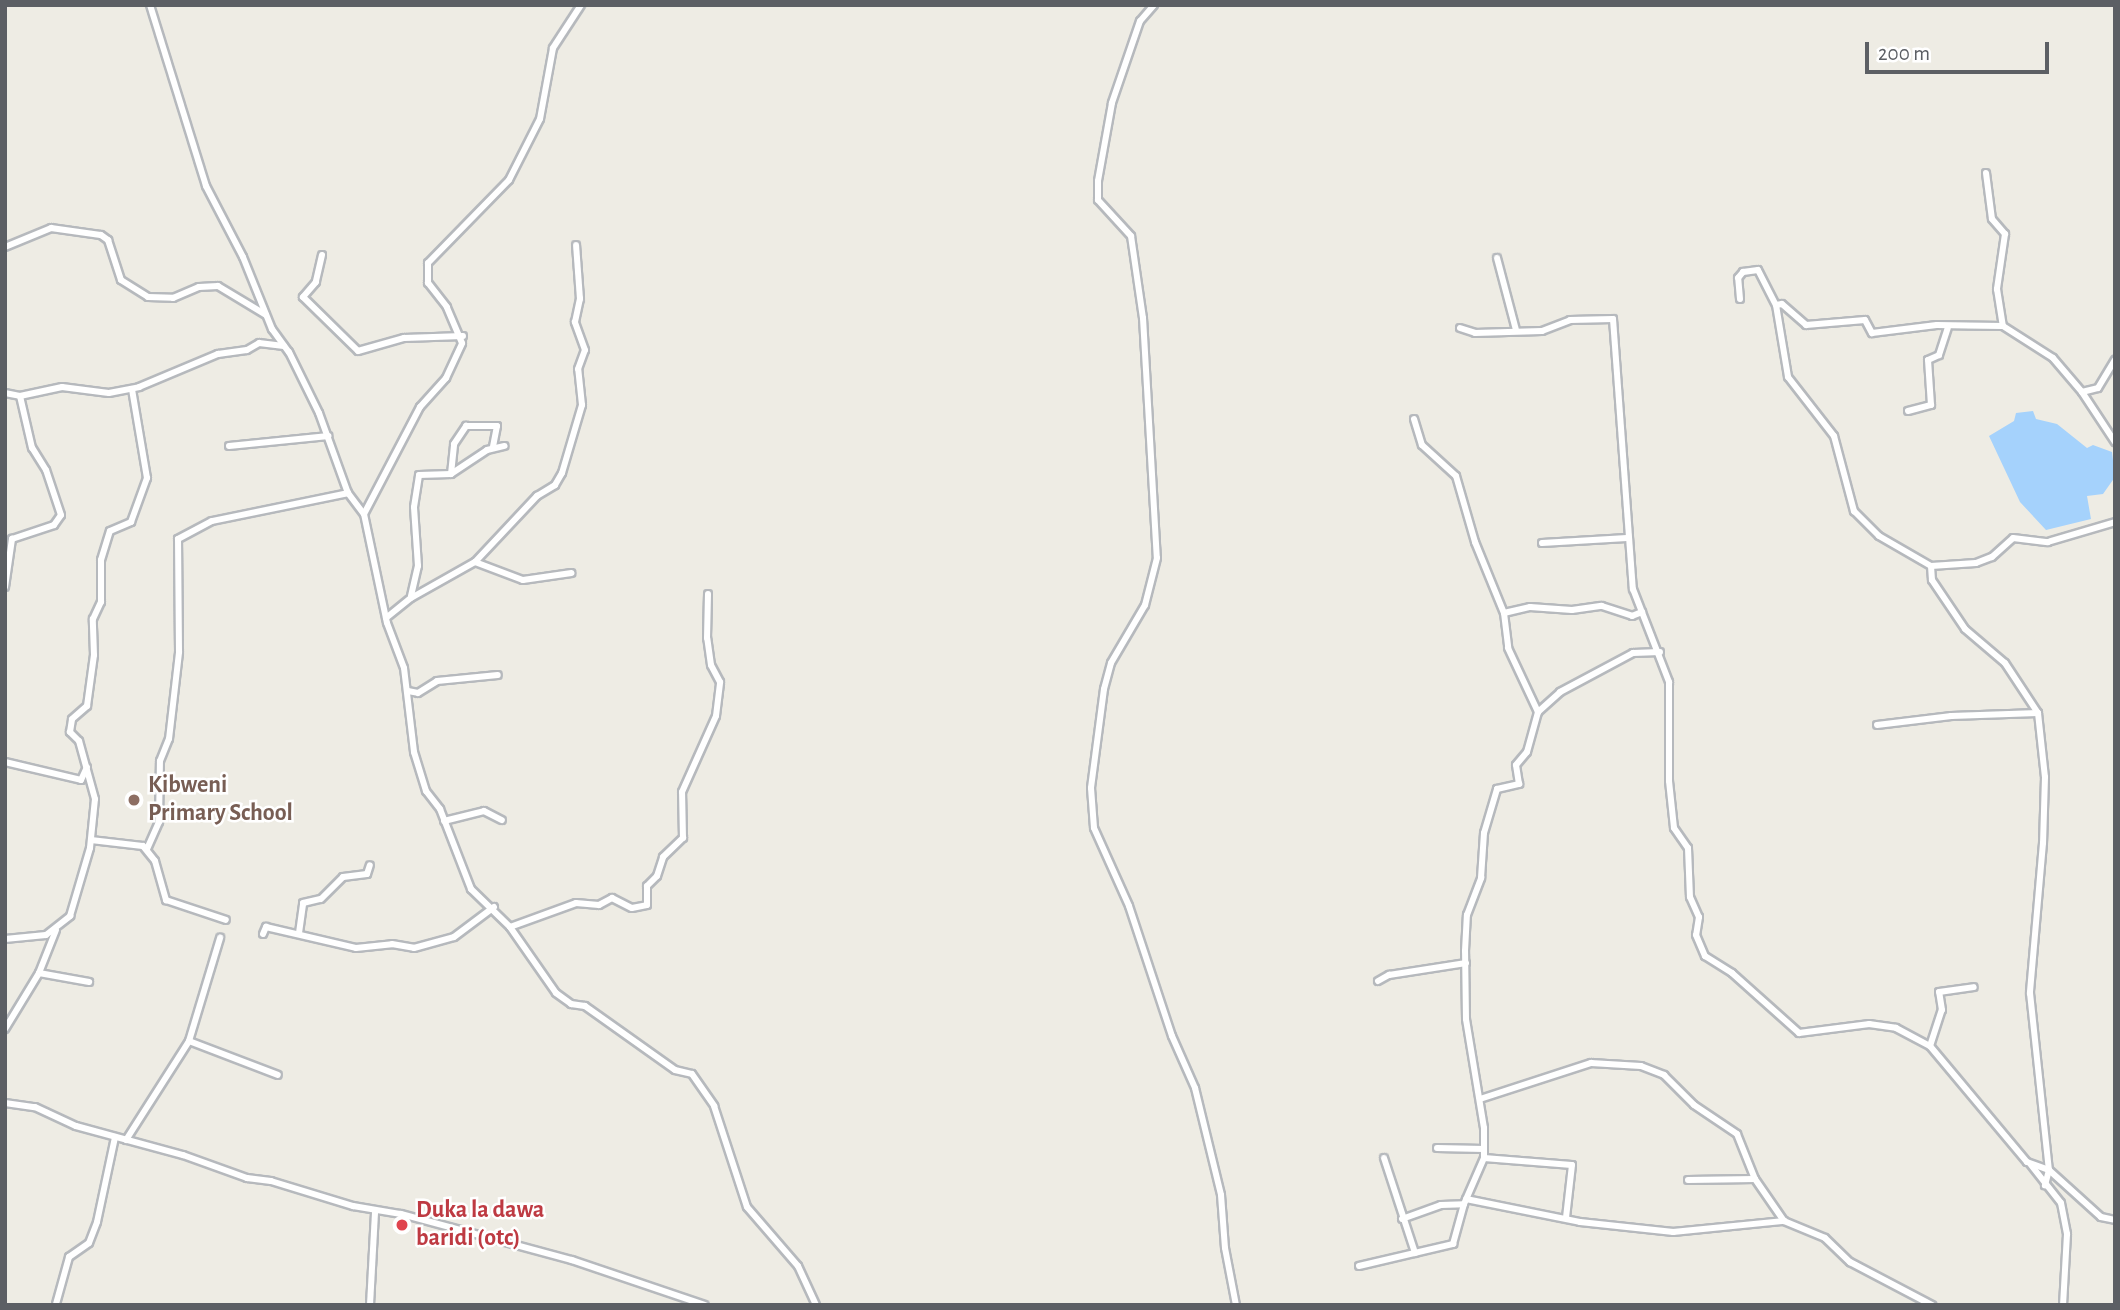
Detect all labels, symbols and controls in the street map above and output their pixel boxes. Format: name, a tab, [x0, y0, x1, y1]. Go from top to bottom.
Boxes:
scale bar	[1868, 28, 2052, 72]
text: 200 m	[1878, 43, 1930, 64]
place label: Kibweni Primary School	[148, 772, 293, 828]
marker: Kibweni Primary School	[126, 792, 142, 808]
place label: Duka la dawa baridi (otc)	[416, 1197, 544, 1253]
marker: Duka la dawa baridi (otc)	[394, 1217, 410, 1233]

